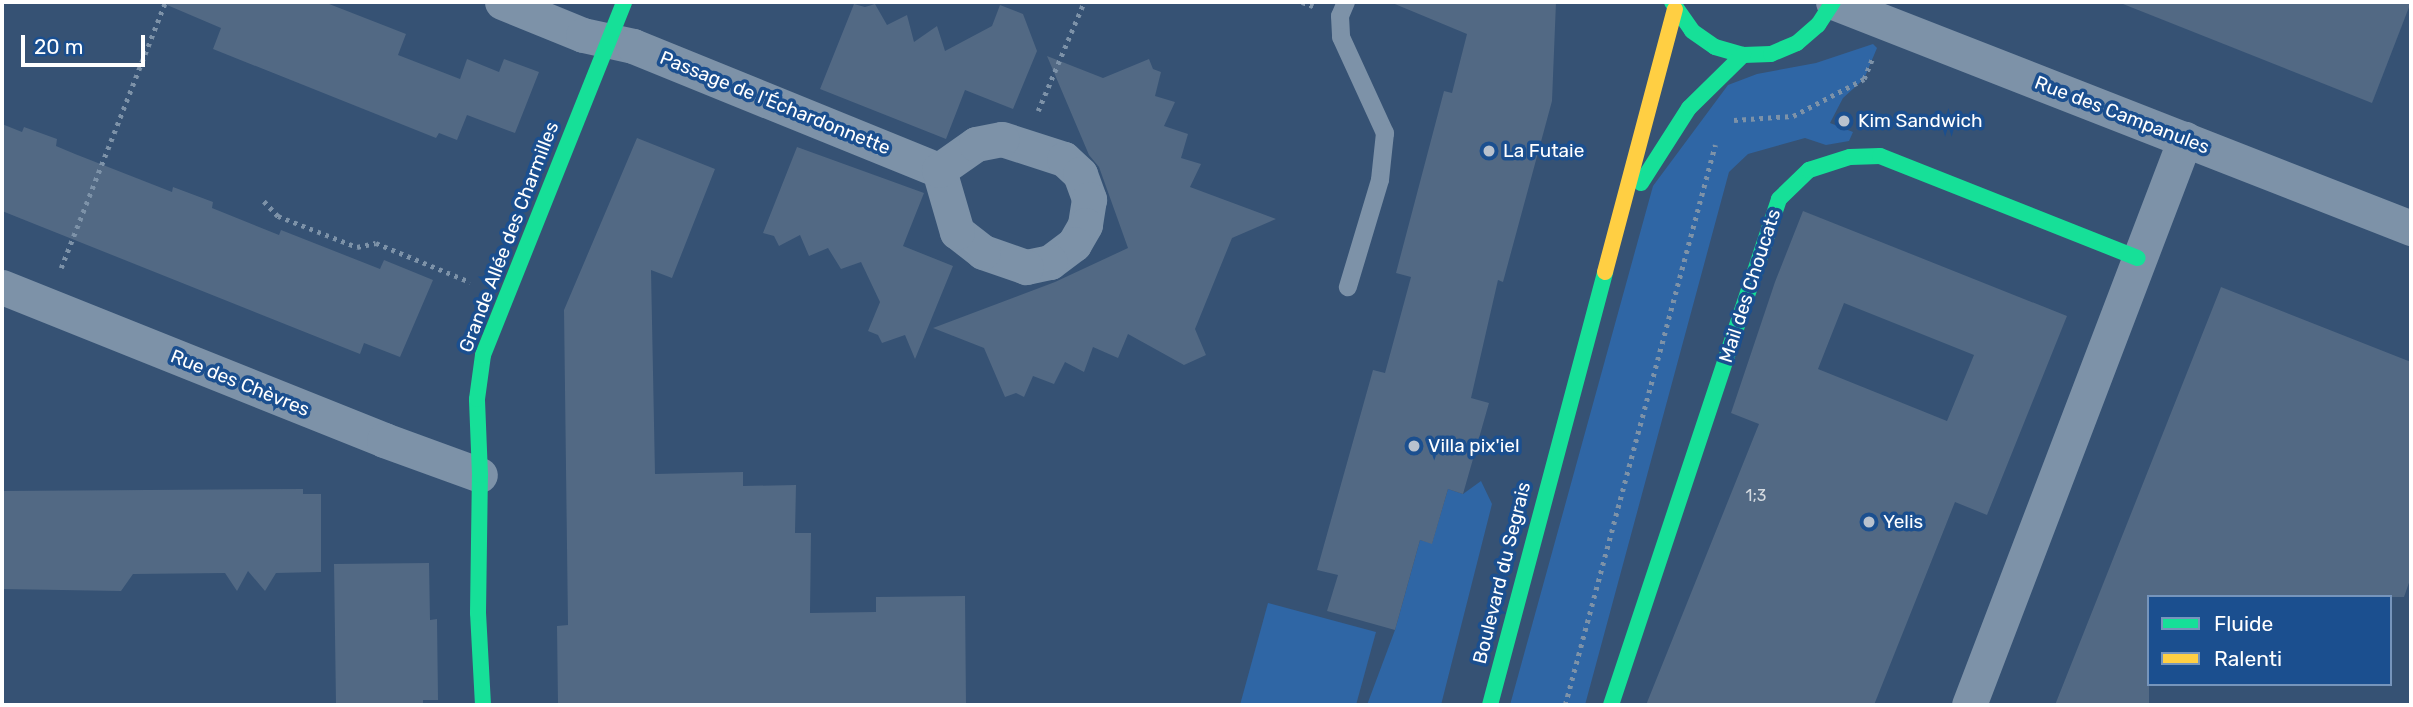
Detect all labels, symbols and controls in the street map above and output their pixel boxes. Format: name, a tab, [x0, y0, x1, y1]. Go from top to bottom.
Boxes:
scale bar	[24, 21, 149, 65]
text: 20 m	[34, 34, 83, 59]
street label: Passage de l'Échardonnette	[656, 46, 894, 160]
street label: Rue des Campanules	[2031, 71, 2213, 159]
place label: Kim Sandwich	[1858, 110, 1983, 132]
marker: Kim Sandwich	[1836, 113, 1852, 129]
street label: Grande Allée des Charmilles	[454, 118, 564, 356]
place label: La Futaie	[1503, 140, 1584, 162]
marker: La Futaie	[1481, 143, 1497, 159]
street label: Mail des Choucats	[1714, 206, 1786, 366]
street label: Rue des Chèvres	[167, 345, 313, 421]
place label: Villa pix'iel	[1428, 435, 1520, 457]
marker: Villa pix'iel	[1406, 438, 1422, 454]
street label: Boulevard du Segrais	[1468, 480, 1536, 666]
house number: 1;3	[1746, 486, 1766, 506]
place label: Yelis	[1883, 511, 1923, 533]
marker: Yelis	[1861, 514, 1877, 530]
legend	[2147, 595, 2392, 686]
text: Fluide	[2214, 611, 2273, 636]
text: Ralenti	[2214, 646, 2282, 671]

